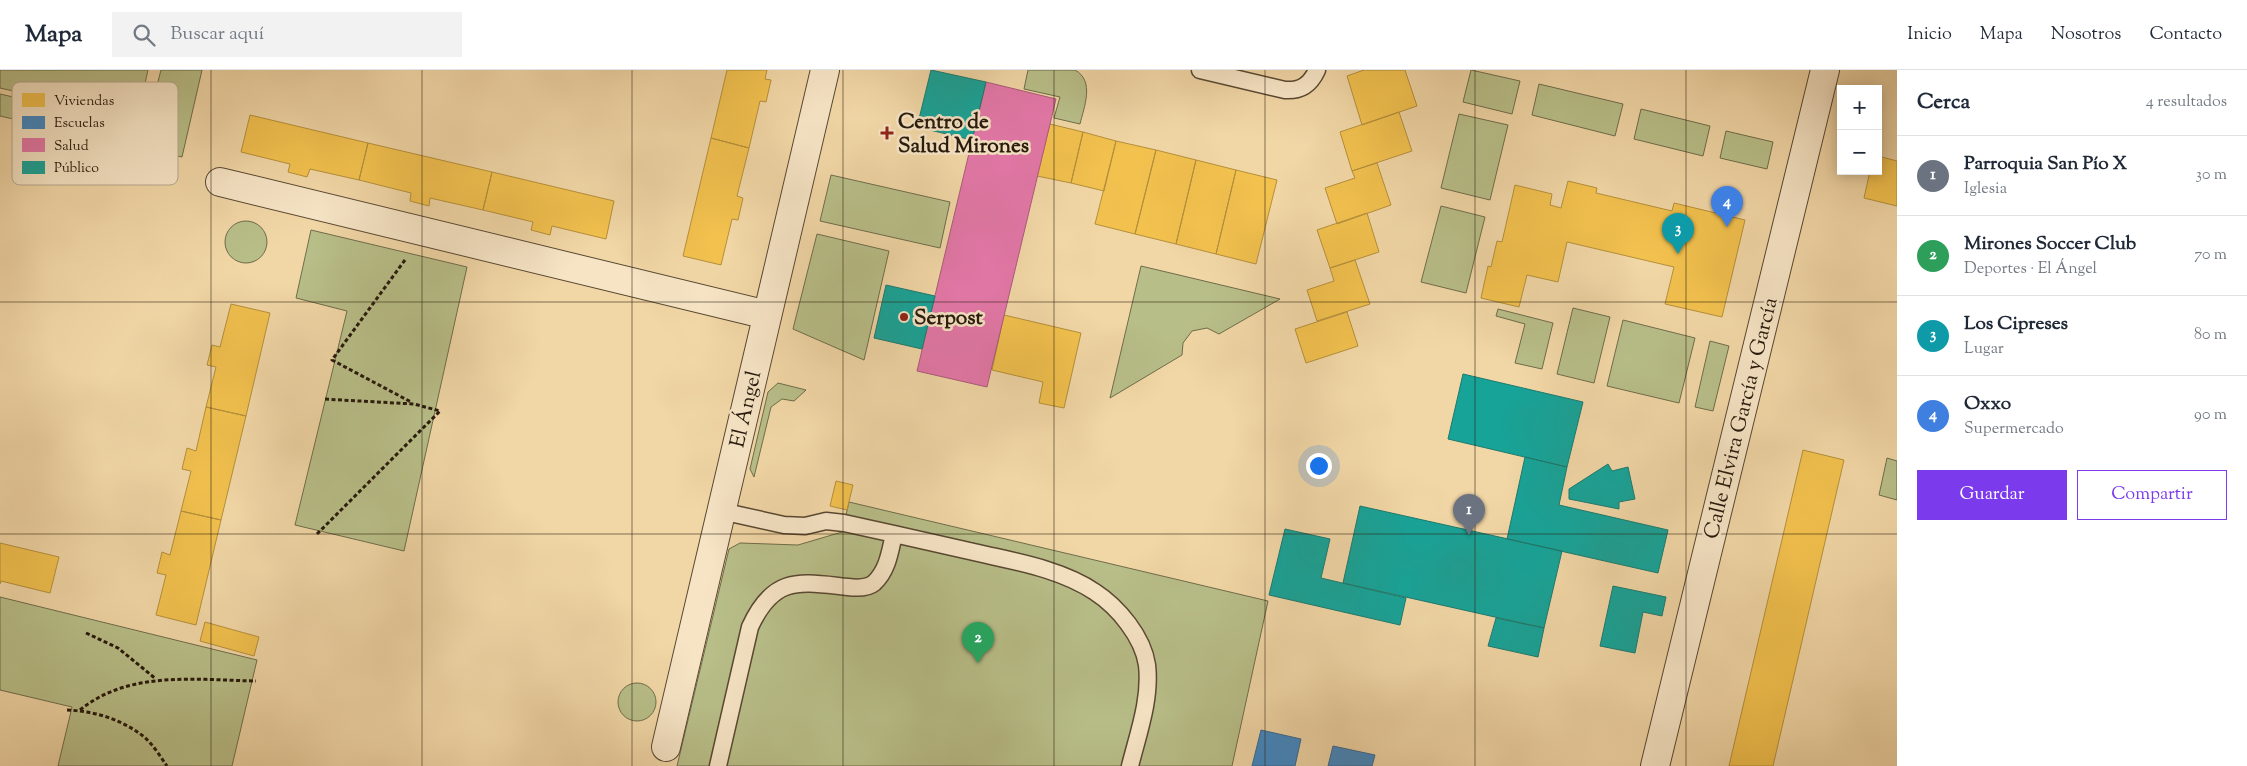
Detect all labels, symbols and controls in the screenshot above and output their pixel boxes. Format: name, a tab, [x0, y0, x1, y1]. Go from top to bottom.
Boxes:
search box	[112, 12, 462, 57]
text: Mapa	[25, 18, 82, 52]
icon: search	[130, 21, 158, 49]
text: Buscar aquí	[170, 21, 264, 48]
text: Inicio	[1907, 22, 1952, 48]
text: Mapa	[1980, 22, 2023, 48]
text: Nosotros	[2051, 22, 2121, 48]
text: Contacto	[2149, 22, 2222, 48]
legend	[12, 82, 178, 185]
map controls	[1837, 85, 1882, 175]
button: +	[1837, 85, 1882, 130]
text: Cerca	[1917, 88, 1970, 118]
text: 4 resultados	[2146, 91, 2227, 114]
text: Viviendas	[54, 92, 114, 112]
place label: Centro de Salud Mirones	[898, 108, 1029, 162]
text: Escuelas	[54, 114, 105, 134]
marker: Centro de Salud Mirones	[880, 126, 894, 140]
button: −	[1837, 130, 1882, 175]
text: Salud	[54, 137, 89, 157]
text: Parroquia San Pío X	[1964, 151, 2127, 178]
text: Público	[54, 159, 99, 179]
text: 1	[1930, 164, 1936, 187]
text: 30 m	[2196, 164, 2227, 187]
text: Iglesia	[1964, 178, 2007, 201]
pin: 4	[1711, 186, 1743, 227]
pin: 3	[1662, 213, 1694, 254]
text: Mirones Soccer Club	[1964, 231, 2136, 258]
text: 2	[1929, 244, 1937, 267]
text: 70 m	[2194, 244, 2227, 267]
text: Deportes · El Ángel	[1964, 258, 2097, 281]
street label: Calle Elvira García y García	[1697, 294, 1787, 542]
place label: Serpost	[914, 304, 984, 334]
marker: Serpost	[898, 311, 910, 323]
text: Los Cipreses	[1964, 311, 2068, 338]
text: 3	[1930, 324, 1936, 347]
text: 80 m	[2194, 324, 2227, 347]
text: Lugar	[1964, 338, 2004, 361]
street label: El Ángel	[724, 368, 770, 451]
text: Oxxo	[1964, 391, 2011, 418]
text: 4	[1929, 404, 1937, 427]
text: 90 m	[2194, 404, 2227, 427]
text: Supermercado	[1964, 418, 2064, 441]
your location	[1306, 453, 1332, 479]
button: Guardar	[1917, 470, 2067, 520]
button: Compartir	[2077, 470, 2227, 520]
pin: 1	[1453, 494, 1485, 535]
pin: 2	[962, 622, 994, 663]

